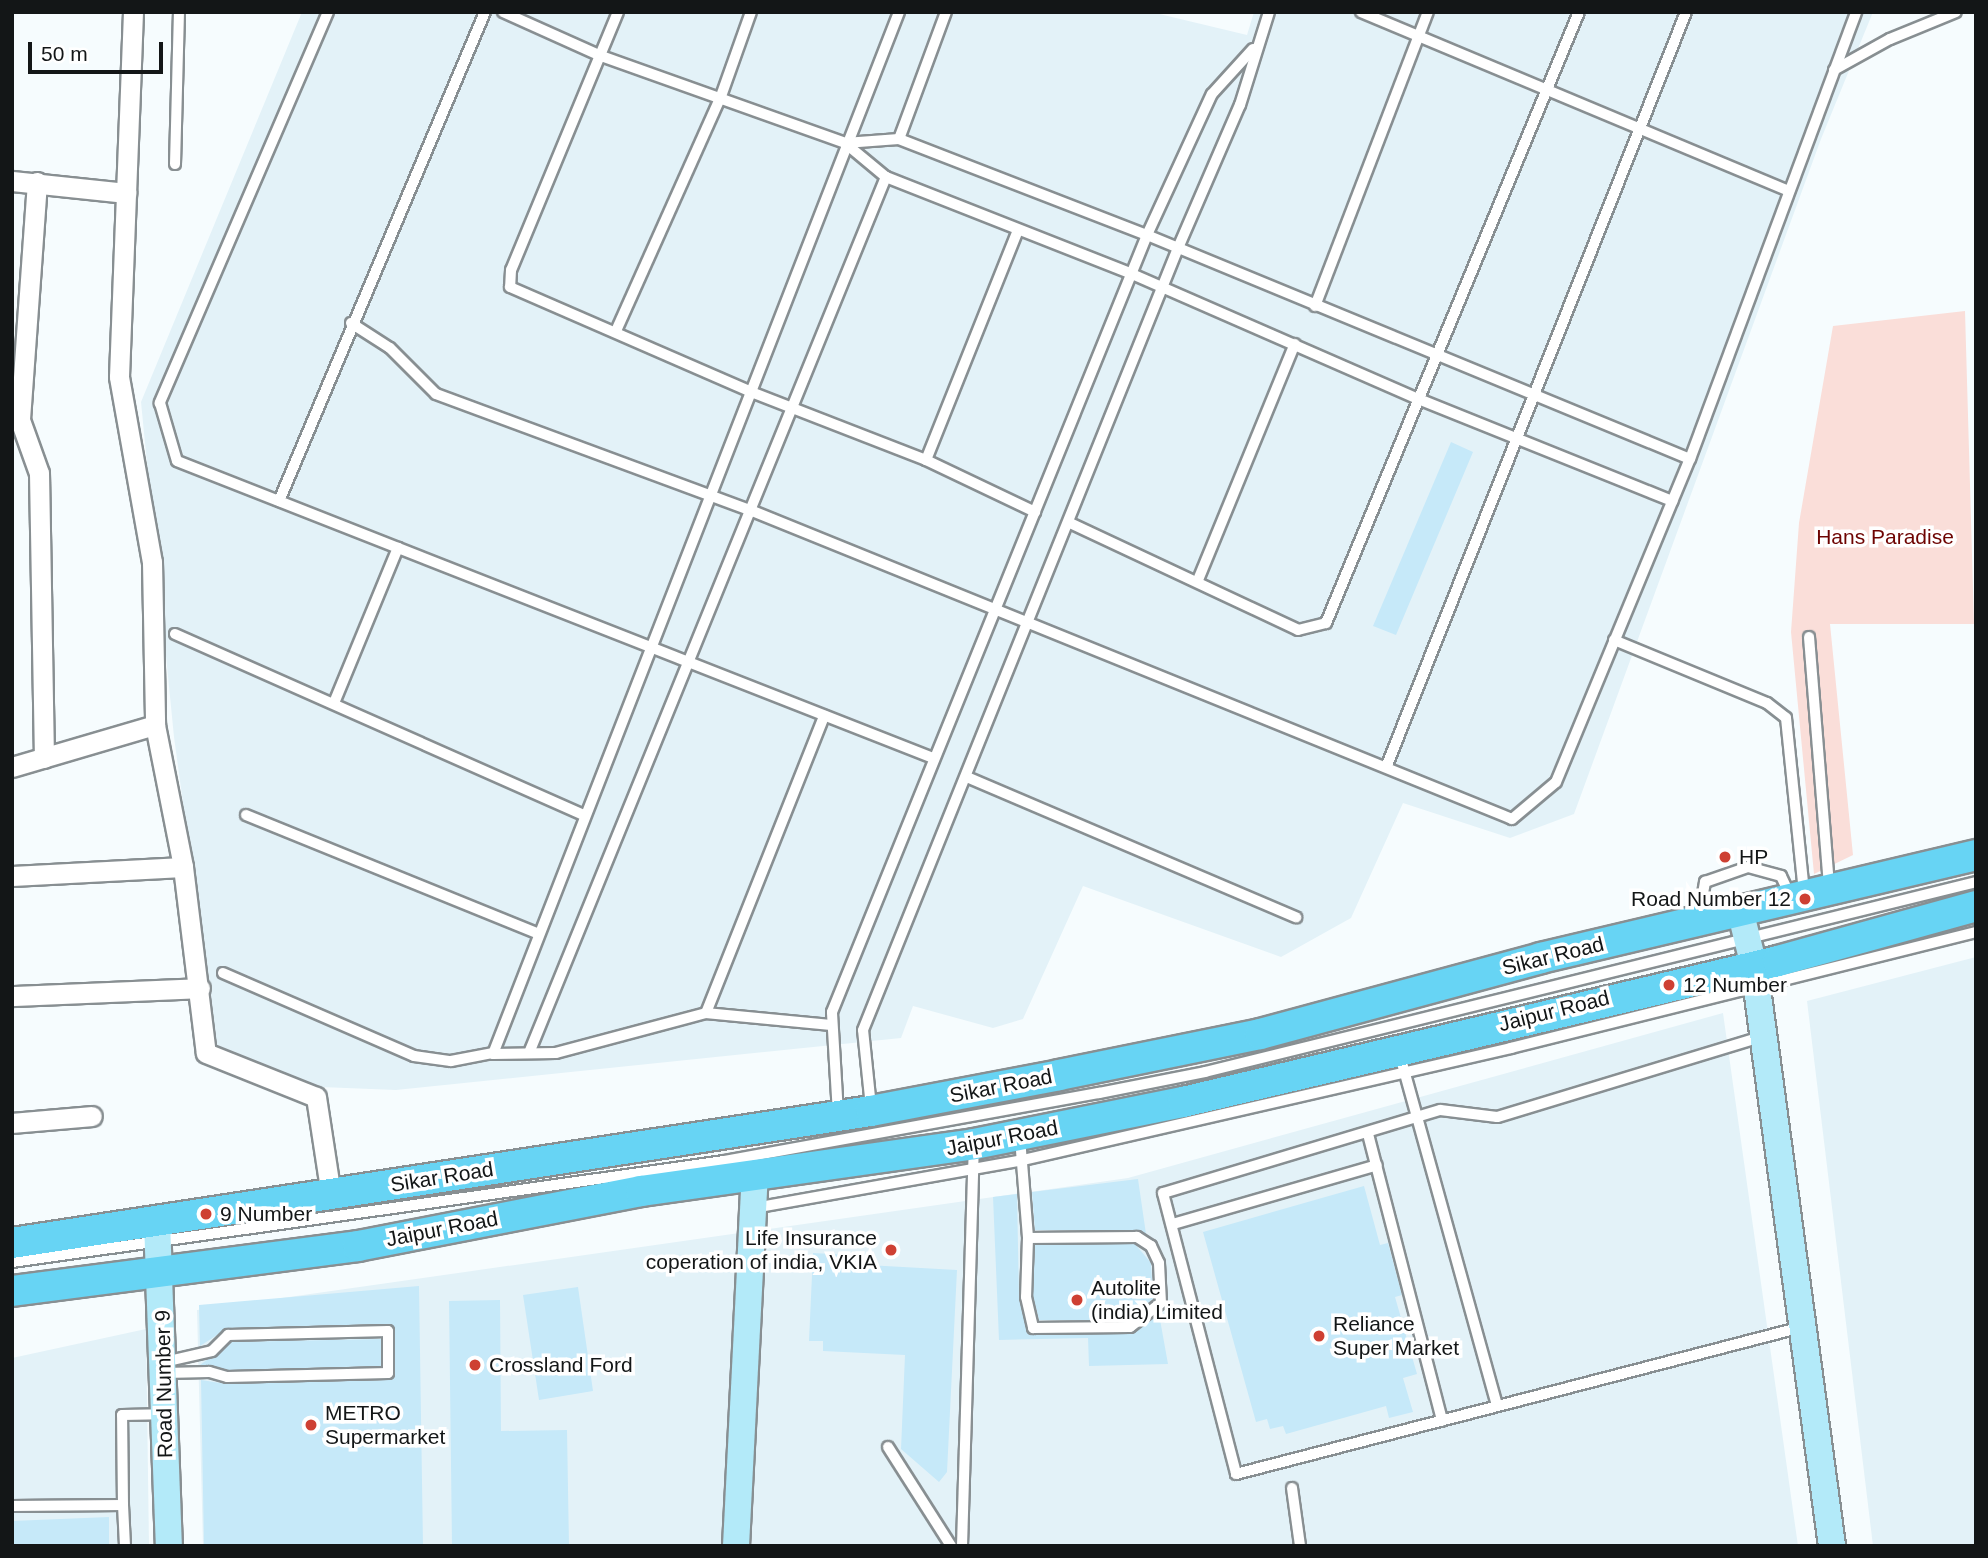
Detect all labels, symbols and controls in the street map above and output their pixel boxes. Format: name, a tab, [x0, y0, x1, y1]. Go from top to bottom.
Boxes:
scale bar	[32, 28, 166, 72]
text: 50 m	[41, 42, 88, 65]
park label: Hans Paradise	[1816, 524, 1954, 550]
place label: HP	[1739, 844, 1768, 870]
marker: HP	[1717, 849, 1733, 865]
place label: Road Number 12	[1631, 886, 1791, 912]
marker: Road Number 12	[1797, 891, 1813, 907]
street label: Sikar Road	[1500, 931, 1606, 981]
place label: 12 Number	[1683, 972, 1787, 998]
marker: 12 Number	[1661, 977, 1677, 993]
street label: Jaipur Road	[1496, 985, 1612, 1037]
street label: Sikar Road	[948, 1064, 1054, 1108]
street label: Jaipur Road	[944, 1115, 1060, 1161]
street label: Sikar Road	[389, 1156, 495, 1198]
place label: 9 Number	[220, 1201, 312, 1227]
marker: 9 Number	[198, 1206, 214, 1222]
street label: Jaipur Road	[384, 1206, 500, 1252]
place label: Life Insurance coperation of india, VKIA	[646, 1225, 877, 1275]
marker: Life Insurance coperation of india, VKIA	[883, 1242, 899, 1258]
place label: Autolite (india) Limited	[1091, 1275, 1223, 1325]
marker: Autolite (india) Limited	[1069, 1292, 1085, 1308]
street label: Road Number 9	[150, 1310, 178, 1458]
place label: Reliance Super Market	[1333, 1311, 1459, 1361]
marker: Reliance Super Market	[1311, 1328, 1327, 1344]
place label: Crossland Ford	[489, 1352, 633, 1378]
marker: Crossland Ford	[467, 1357, 483, 1373]
place label: METRO Supermarket	[325, 1400, 445, 1450]
marker: METRO Supermarket	[303, 1417, 319, 1433]

